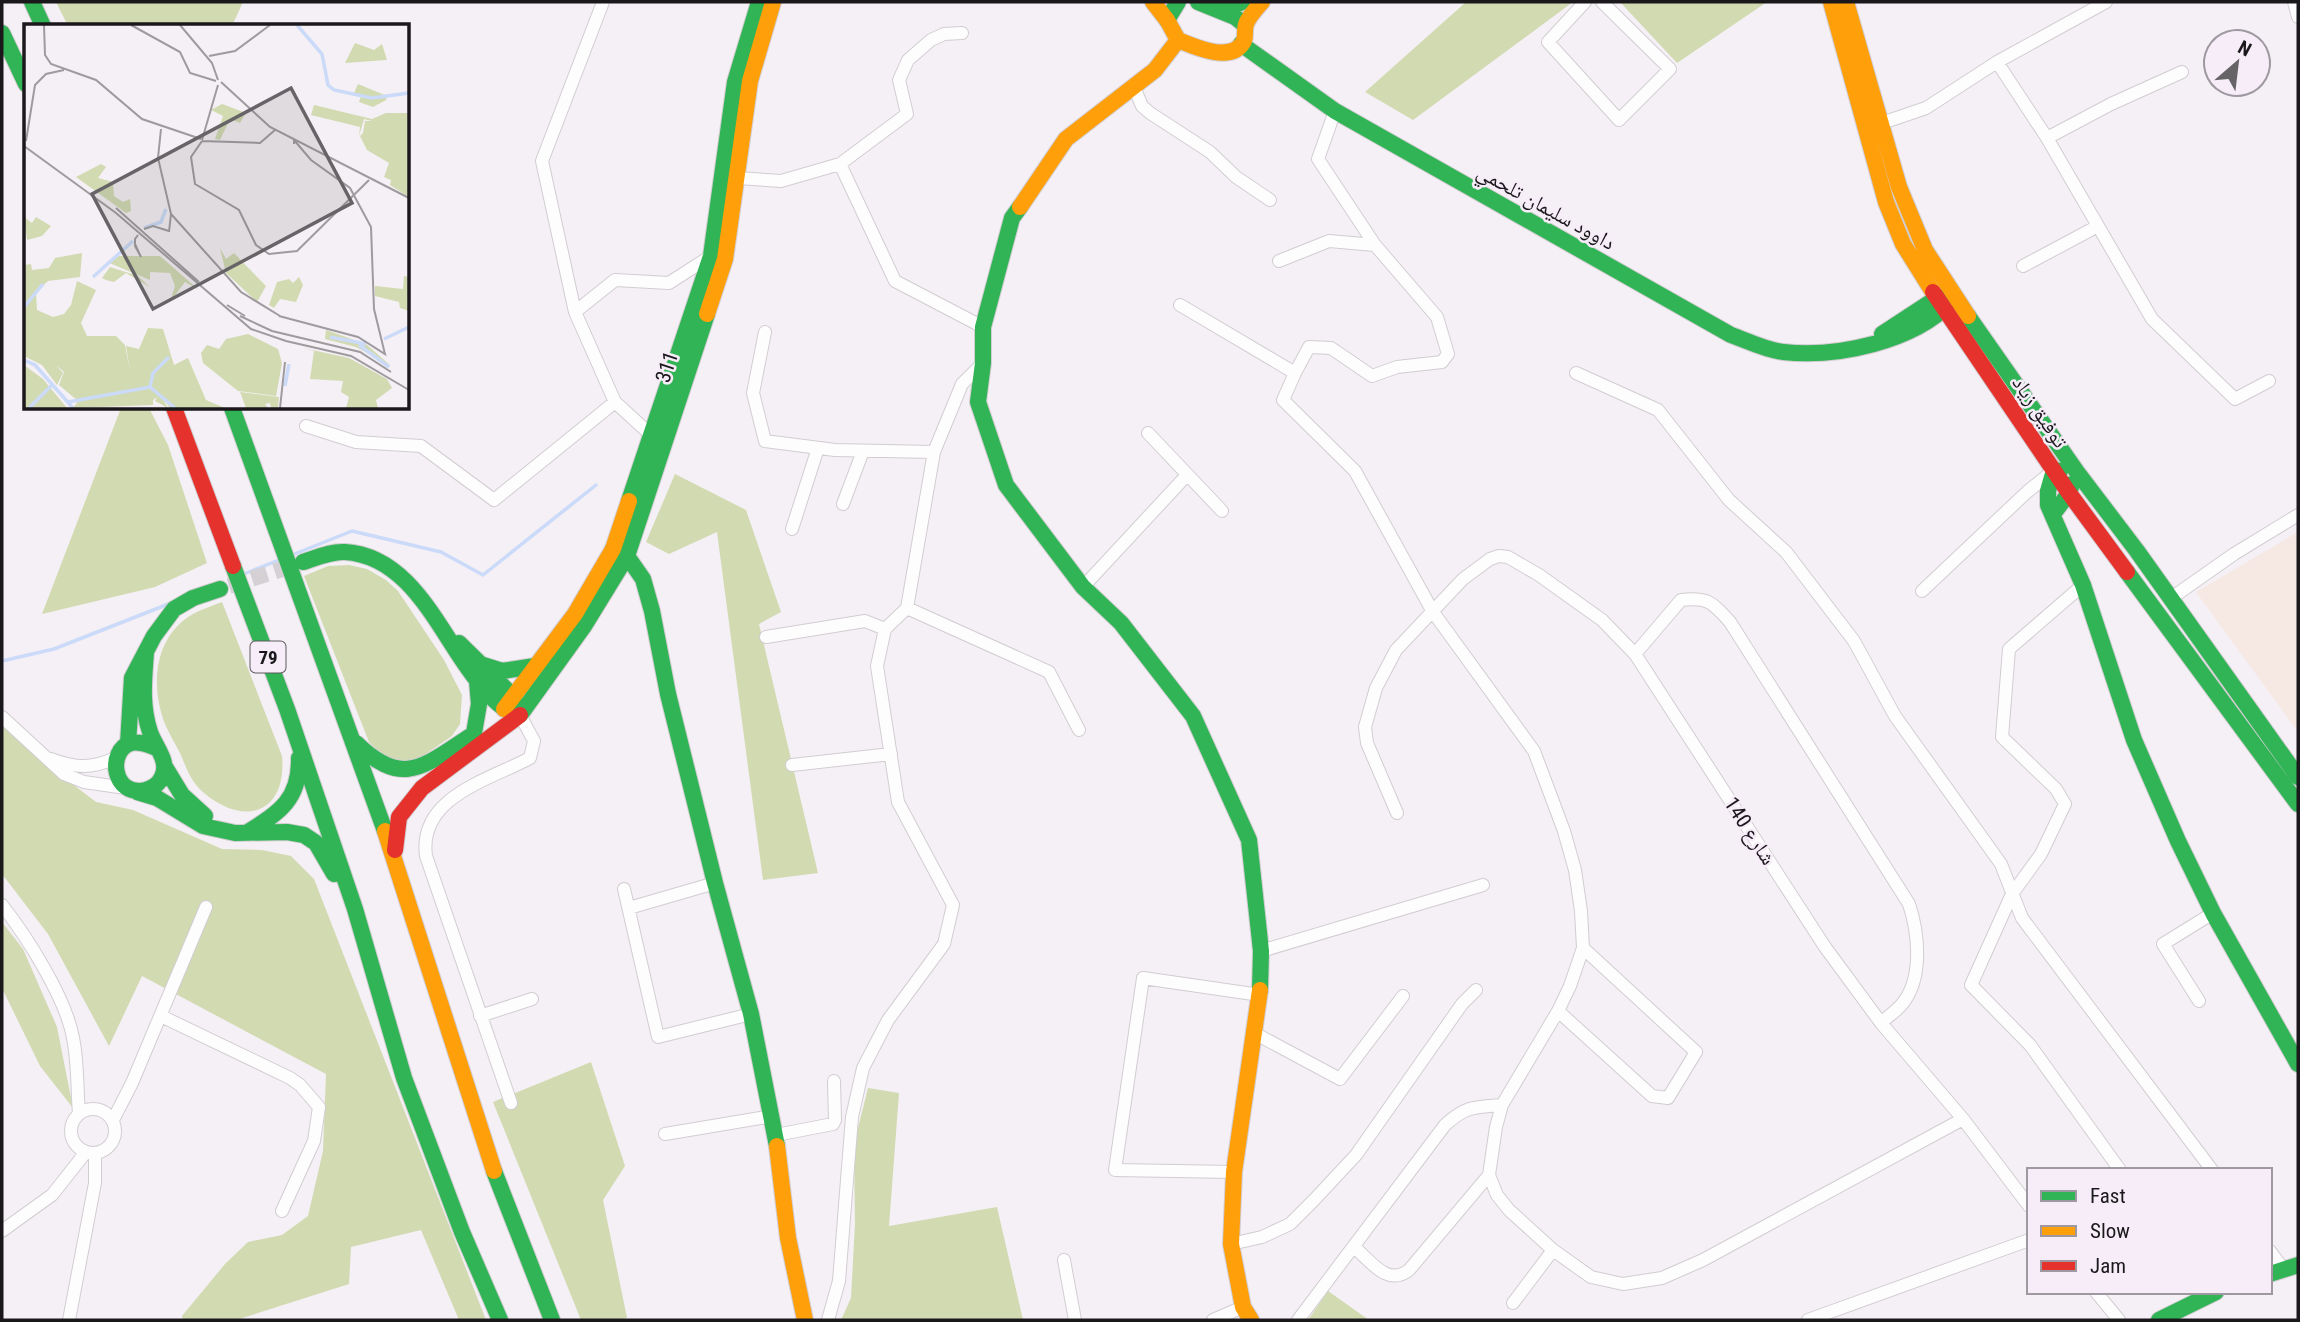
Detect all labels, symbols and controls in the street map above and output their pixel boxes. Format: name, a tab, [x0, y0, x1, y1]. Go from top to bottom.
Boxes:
inset map	[24, 24, 410, 410]
north arrow	[2202, 28, 2272, 98]
text: N	[2234, 36, 2255, 61]
street label: داوود سليمان تلحمي	[1471, 159, 1619, 259]
street label: 311	[651, 348, 683, 386]
street label: توفيق زياد	[2007, 372, 2073, 453]
road number: 79	[250, 642, 286, 672]
street label: شارع 140	[1718, 793, 1781, 870]
legend	[2027, 1168, 2272, 1294]
text: Fast	[2090, 1184, 2126, 1208]
text: Slow	[2090, 1219, 2130, 1243]
text: Jam	[2090, 1254, 2126, 1278]

